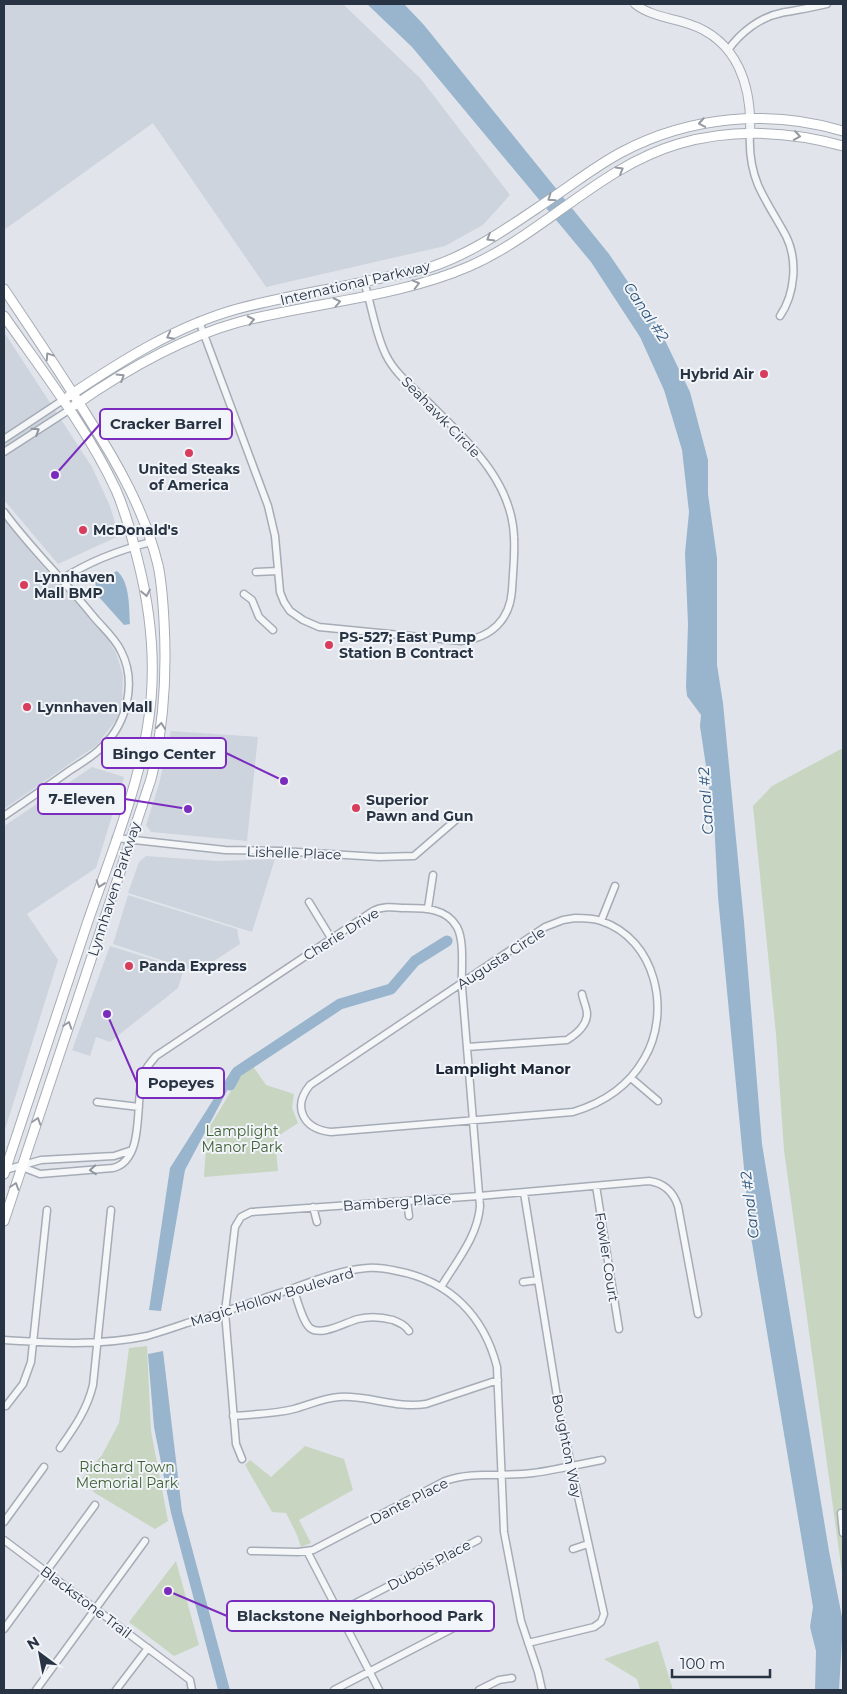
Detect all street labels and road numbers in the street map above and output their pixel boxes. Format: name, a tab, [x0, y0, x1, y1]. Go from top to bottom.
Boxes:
street label: International Parkway	[278, 257, 432, 309]
street label: Seahawk Circle	[398, 373, 484, 461]
street label: Lynnhaven Parkway	[84, 819, 144, 959]
street label: Lishelle Place	[246, 842, 342, 864]
street label: Cherie Drive	[300, 904, 382, 964]
street label: Augusta Circle	[453, 923, 549, 993]
street label: Bamberg Place	[342, 1189, 452, 1215]
street label: Fowler Court	[591, 1211, 623, 1303]
street label: Magic Hollow Boulevard	[188, 1264, 356, 1330]
street label: Boughton Way	[548, 1393, 586, 1500]
street label: Dante Place	[367, 1474, 451, 1528]
street label: Dubois Place	[384, 1536, 474, 1594]
street label: Blackstone Trail	[37, 1562, 135, 1642]

